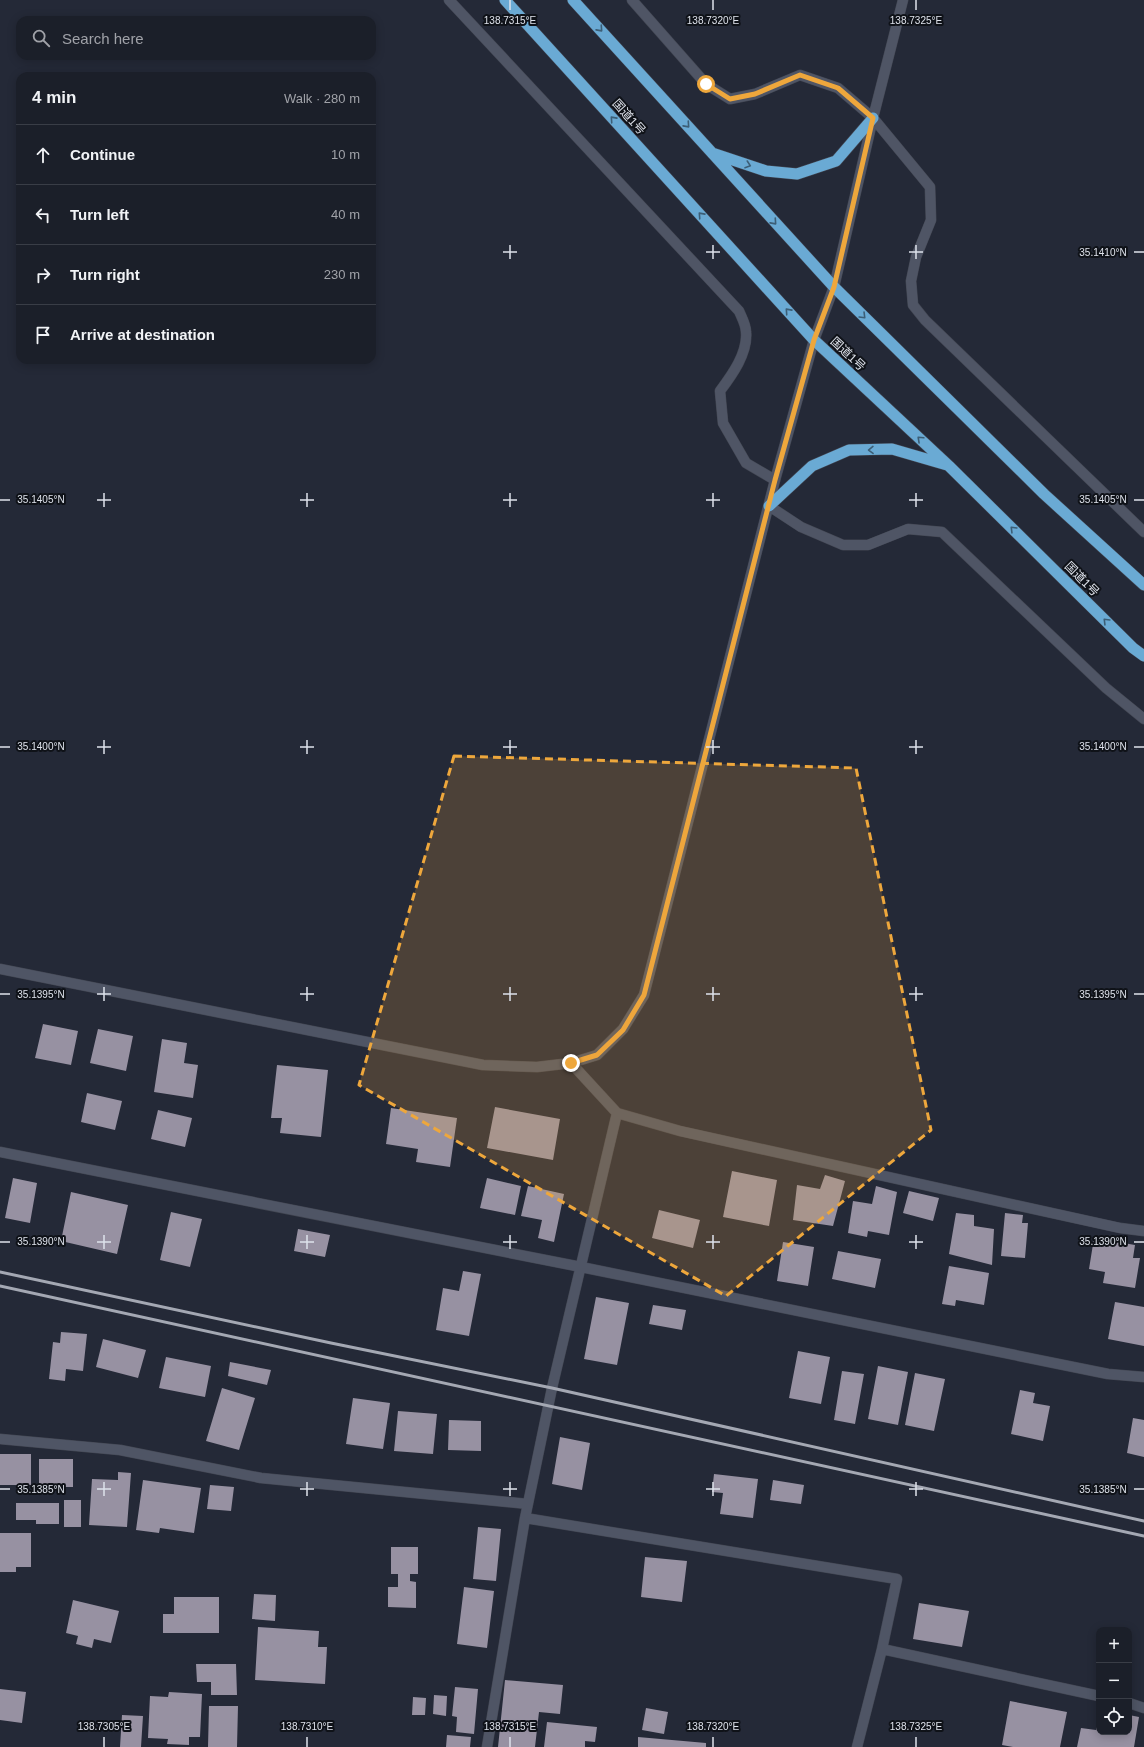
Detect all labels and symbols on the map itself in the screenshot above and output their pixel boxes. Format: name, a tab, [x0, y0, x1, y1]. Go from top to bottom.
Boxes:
text: 138.7315°E	[484, 15, 537, 26]
text: 138.7320°E	[687, 15, 740, 26]
text: 138.7325°E	[890, 15, 943, 26]
one-way arrow	[595, 24, 602, 32]
route start	[697, 75, 715, 93]
street label: 国道1号	[610, 96, 648, 138]
one-way arrow	[611, 116, 618, 124]
one-way arrow	[682, 121, 689, 128]
one-way arrow	[745, 160, 752, 169]
one-way arrow	[698, 212, 705, 220]
one-way arrow	[770, 217, 777, 224]
text: 35.1410°N	[1079, 247, 1127, 258]
one-way arrow	[786, 309, 793, 316]
one-way arrow	[858, 311, 866, 319]
street label: 国道1号	[828, 334, 868, 374]
one-way arrow	[917, 436, 925, 443]
one-way arrow	[868, 446, 874, 454]
text: 35.1405°N	[17, 494, 65, 505]
text: 35.1405°N	[1079, 494, 1127, 505]
one-way arrow	[1010, 526, 1018, 534]
street label: 国道1号	[1062, 559, 1102, 599]
one-way arrow	[1103, 618, 1111, 625]
text: 35.1400°N	[17, 741, 65, 752]
text: 35.1400°N	[1079, 741, 1127, 752]
text: 35.1395°N	[17, 989, 65, 1000]
text: 35.1395°N	[1079, 989, 1127, 1000]
route end	[562, 1054, 580, 1072]
text: 35.1390°N	[17, 1236, 65, 1247]
text: 35.1390°N	[1079, 1236, 1127, 1247]
text: 35.1385°N	[17, 1484, 65, 1495]
text: 35.1385°N	[1079, 1484, 1127, 1495]
text: 138.7305°E	[78, 1721, 131, 1732]
text: 138.7310°E	[281, 1721, 334, 1732]
text: 138.7315°E	[484, 1721, 537, 1732]
text: 138.7320°E	[687, 1721, 740, 1732]
text: 138.7325°E	[890, 1721, 943, 1732]

